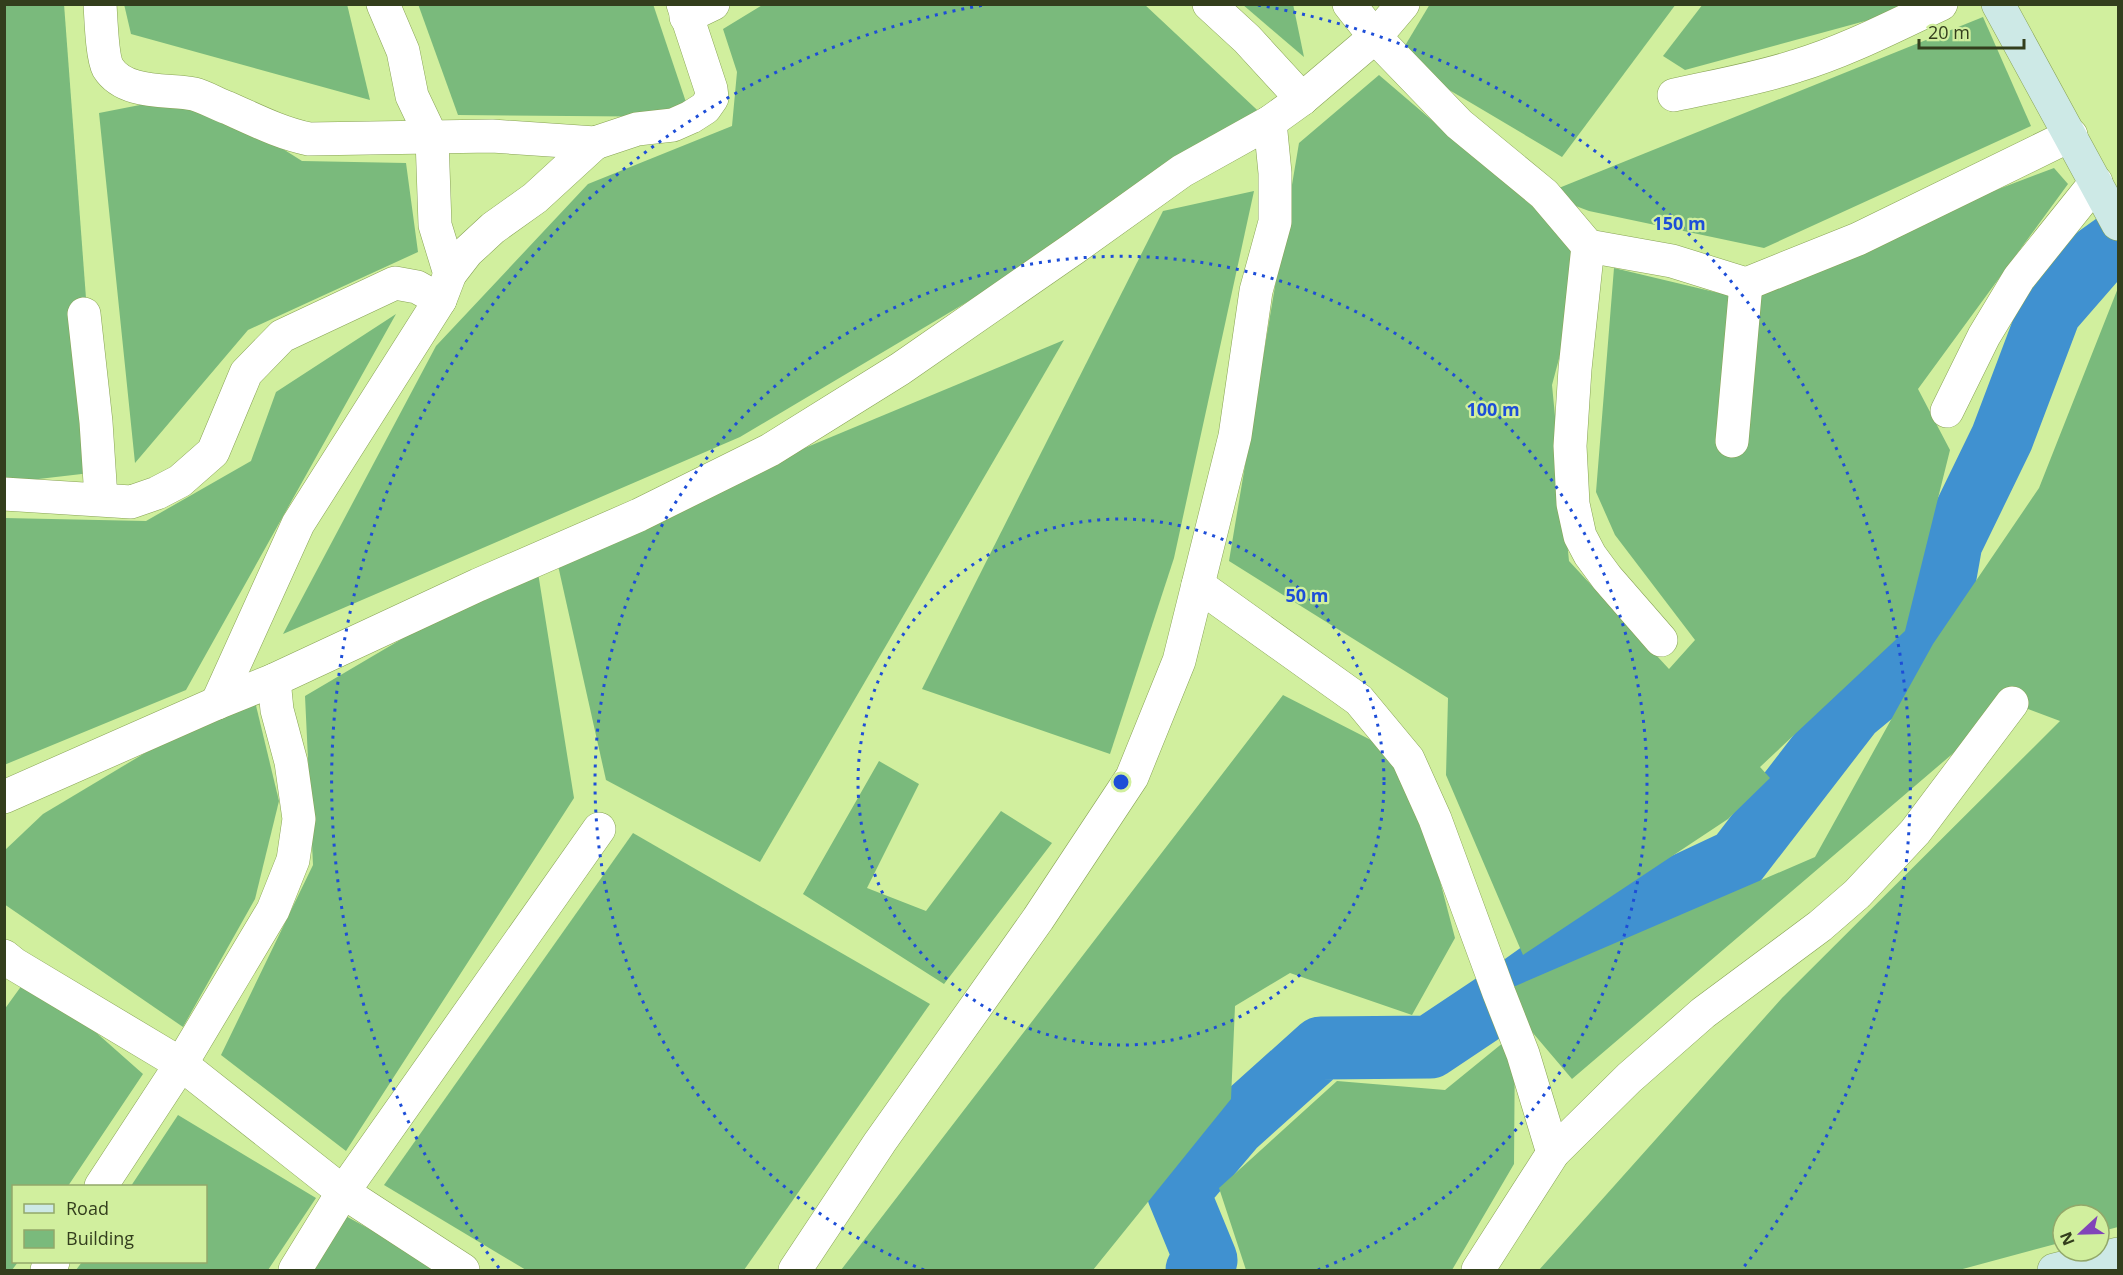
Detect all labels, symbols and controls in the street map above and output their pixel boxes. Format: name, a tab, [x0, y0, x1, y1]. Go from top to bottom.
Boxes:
scale bar	[1919, 12, 2024, 50]
text: 20 m	[1928, 20, 1970, 44]
text: 150 m	[1652, 211, 1706, 235]
text: 100 m	[1466, 397, 1520, 421]
text: 50 m	[1286, 583, 1328, 607]
centre of rings	[1111, 772, 1131, 792]
legend	[12, 1185, 207, 1263]
text: Road	[66, 1196, 109, 1220]
north arrow	[2051, 1203, 2111, 1263]
text: Building	[66, 1226, 134, 1250]
text: N	[2054, 1228, 2080, 1249]

